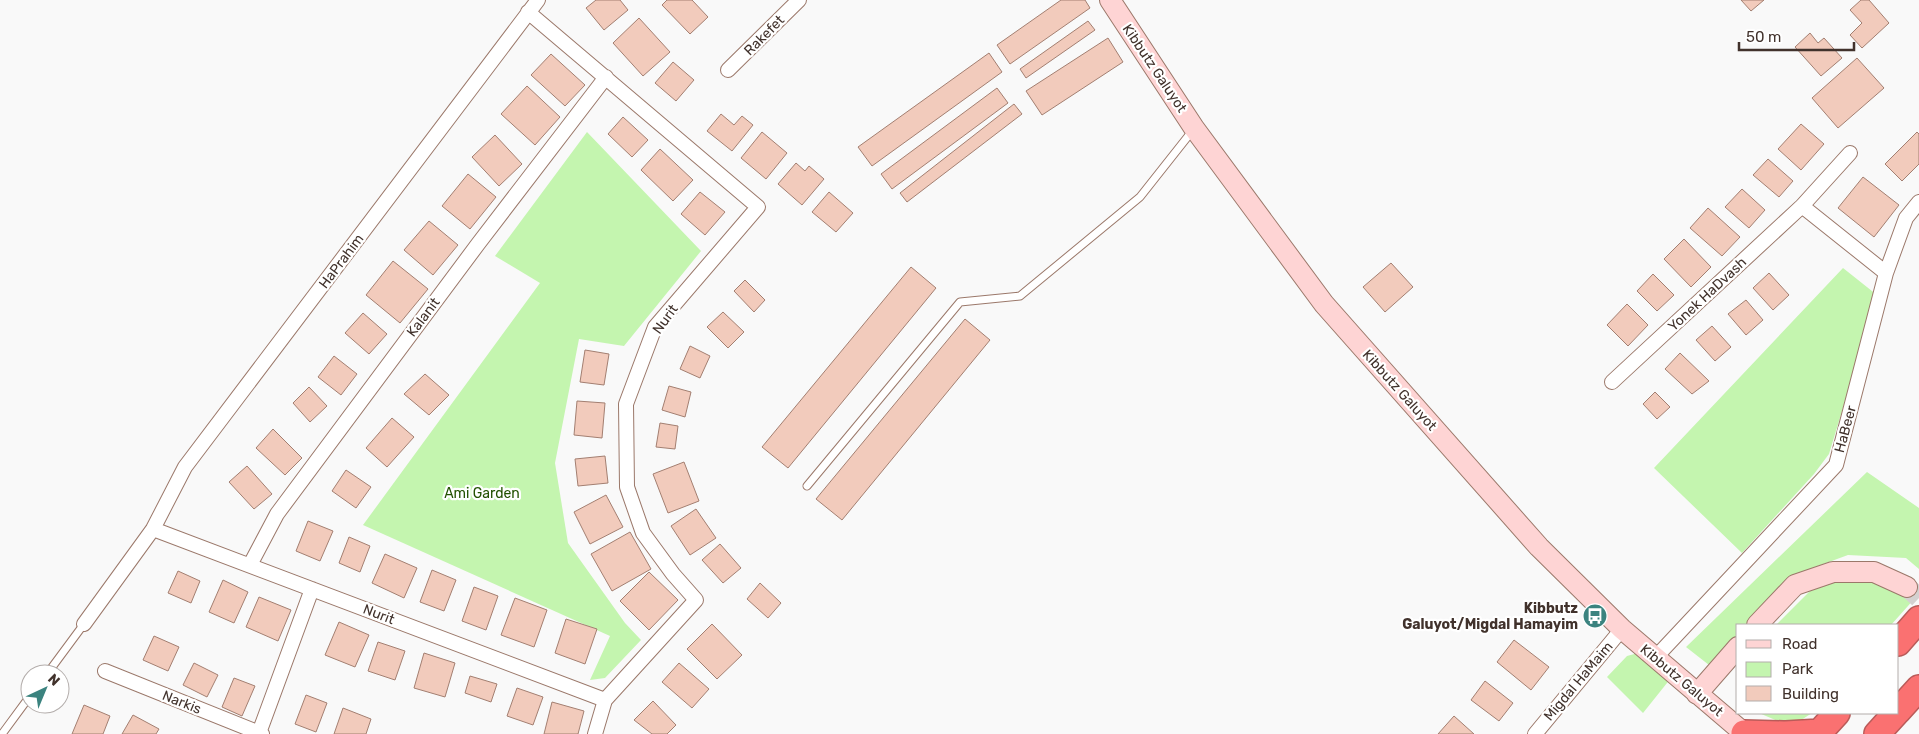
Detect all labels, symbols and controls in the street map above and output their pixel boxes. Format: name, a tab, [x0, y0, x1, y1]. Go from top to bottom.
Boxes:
street label: Rakefet	[741, 11, 788, 59]
scale bar	[1739, 20, 1854, 52]
street label: Kibbutz Galuyot	[1119, 21, 1191, 116]
text: 50 m	[1746, 28, 1781, 46]
street label: HaPrahim	[315, 231, 367, 292]
street label: Yonek HaDvash	[1665, 254, 1750, 335]
street label: Kalanit	[403, 294, 444, 340]
street label: Nurit	[649, 301, 682, 337]
street label: Kibbutz Galuyot	[1359, 346, 1441, 435]
street label: HaBeer	[1831, 403, 1860, 455]
park label: Ami Garden	[444, 485, 520, 502]
place label: Kibbutz Galuyot/Migdal Hamayim	[1402, 600, 1578, 633]
street label: Nurit	[361, 601, 397, 628]
bus stop icon: Kibbutz Galuyot/Migdal Hamayim	[1582, 603, 1608, 629]
legend	[1736, 624, 1899, 714]
text: Road	[1782, 635, 1818, 653]
street label: Migdal HaMaim	[1540, 638, 1616, 724]
street label: Kibbutz Galuyot	[1637, 641, 1727, 720]
text: Park	[1782, 660, 1813, 678]
north arrow	[20, 664, 70, 714]
text: N	[44, 670, 63, 690]
text: Building	[1782, 685, 1839, 703]
street label: Narkis	[160, 687, 204, 718]

